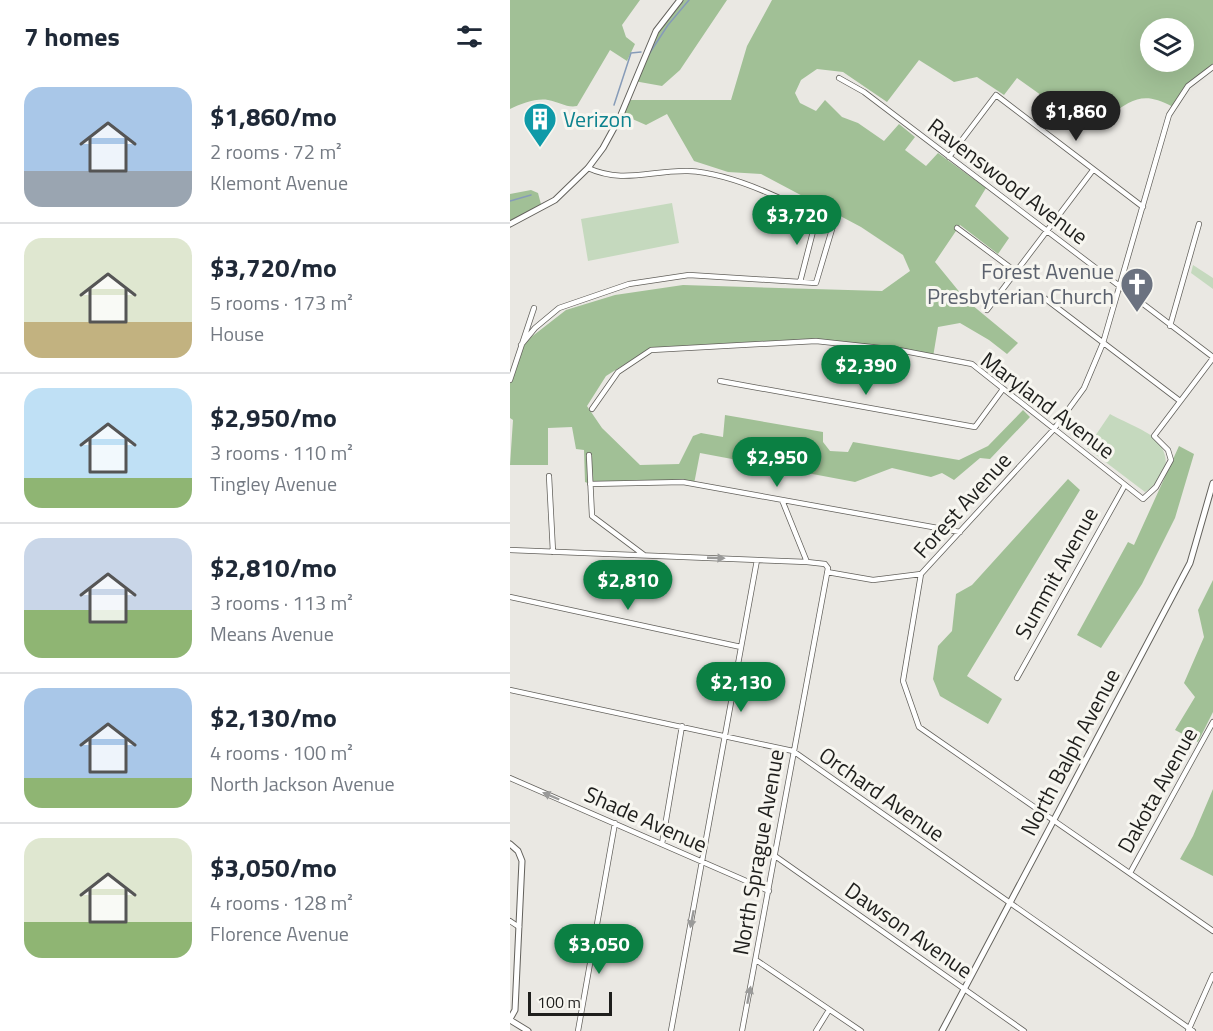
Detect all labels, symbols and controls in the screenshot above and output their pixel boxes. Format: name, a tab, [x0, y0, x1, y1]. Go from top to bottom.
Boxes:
text: 7 homes	[24, 17, 120, 56]
map controls	[1140, 18, 1194, 72]
button: layers	[1140, 18, 1194, 72]
icon: filters	[453, 20, 486, 53]
pin: $1,860	[1027, 91, 1125, 142]
text: $1,860	[1045, 95, 1107, 126]
text: $1,860/mo	[210, 97, 337, 136]
building icon: Verizon	[522, 101, 558, 148]
place label: Verizon	[563, 102, 632, 136]
street label: Ravenswood Avenue	[921, 109, 1095, 253]
icon: home	[72, 111, 144, 183]
text: 2 rooms · 72 m²	[210, 136, 342, 167]
text: Klemont Avenue	[210, 167, 348, 198]
pin: $3,720	[748, 195, 846, 246]
text: $3,720	[766, 199, 828, 230]
text: $3,720/mo	[210, 248, 337, 287]
place label: Forest Avenue Presbyterian Church	[927, 254, 1114, 313]
icon: home	[72, 262, 144, 334]
church icon: Forest Avenue Presbyterian Church	[1119, 266, 1155, 313]
text: 5 rooms · 173 m²	[210, 287, 353, 318]
text: House	[210, 318, 264, 349]
street label: Maryland Avenue	[973, 343, 1123, 467]
pin: $2,390	[817, 345, 915, 396]
text: $2,390	[835, 349, 897, 380]
text: $2,950/mo	[210, 398, 337, 437]
icon: home	[72, 412, 144, 484]
text: 3 rooms · 110 m²	[210, 437, 353, 468]
pin: $2,950	[728, 437, 826, 488]
text: $2,950	[746, 441, 808, 472]
street label: Forest Avenue	[905, 444, 1019, 566]
text: Tingley Avenue	[210, 468, 337, 499]
street label: Summit Avenue	[1006, 501, 1106, 645]
text: $2,810/mo	[210, 548, 337, 587]
one-way arrow	[706, 554, 725, 563]
pin: $2,810	[579, 560, 677, 611]
icon: home	[72, 562, 144, 634]
text: $2,810	[597, 564, 659, 595]
text: 3 rooms · 113 m²	[210, 587, 353, 618]
text: Means Avenue	[210, 618, 334, 649]
pin: $2,130	[692, 662, 790, 713]
street label: North Balph Avenue	[1012, 662, 1128, 842]
text: $2,130	[710, 666, 772, 697]
text: $2,130/mo	[210, 698, 337, 737]
icon: home	[72, 712, 144, 784]
street label: Dakota Avenue	[1108, 721, 1206, 859]
text: 4 rooms · 100 m²	[210, 737, 353, 768]
street label: Orchard Avenue	[812, 738, 952, 850]
street label: North Sprague Avenue	[723, 746, 793, 958]
text: North Jackson Avenue	[210, 768, 395, 799]
street label: Shade Avenue	[579, 777, 713, 861]
one-way arrow	[542, 791, 560, 800]
text: $3,050/mo	[210, 848, 337, 887]
icon: home	[72, 862, 144, 934]
street label: Dawson Avenue	[838, 873, 980, 987]
text: 4 rooms · 128 m²	[210, 887, 353, 918]
one-way arrow	[687, 910, 696, 929]
text: Florence Avenue	[210, 918, 349, 949]
pin: $3,050	[550, 924, 648, 975]
text: $3,050	[568, 928, 630, 959]
one-way arrow	[745, 986, 754, 1005]
scale bar	[528, 989, 612, 1016]
text: 100 m	[537, 990, 581, 1014]

